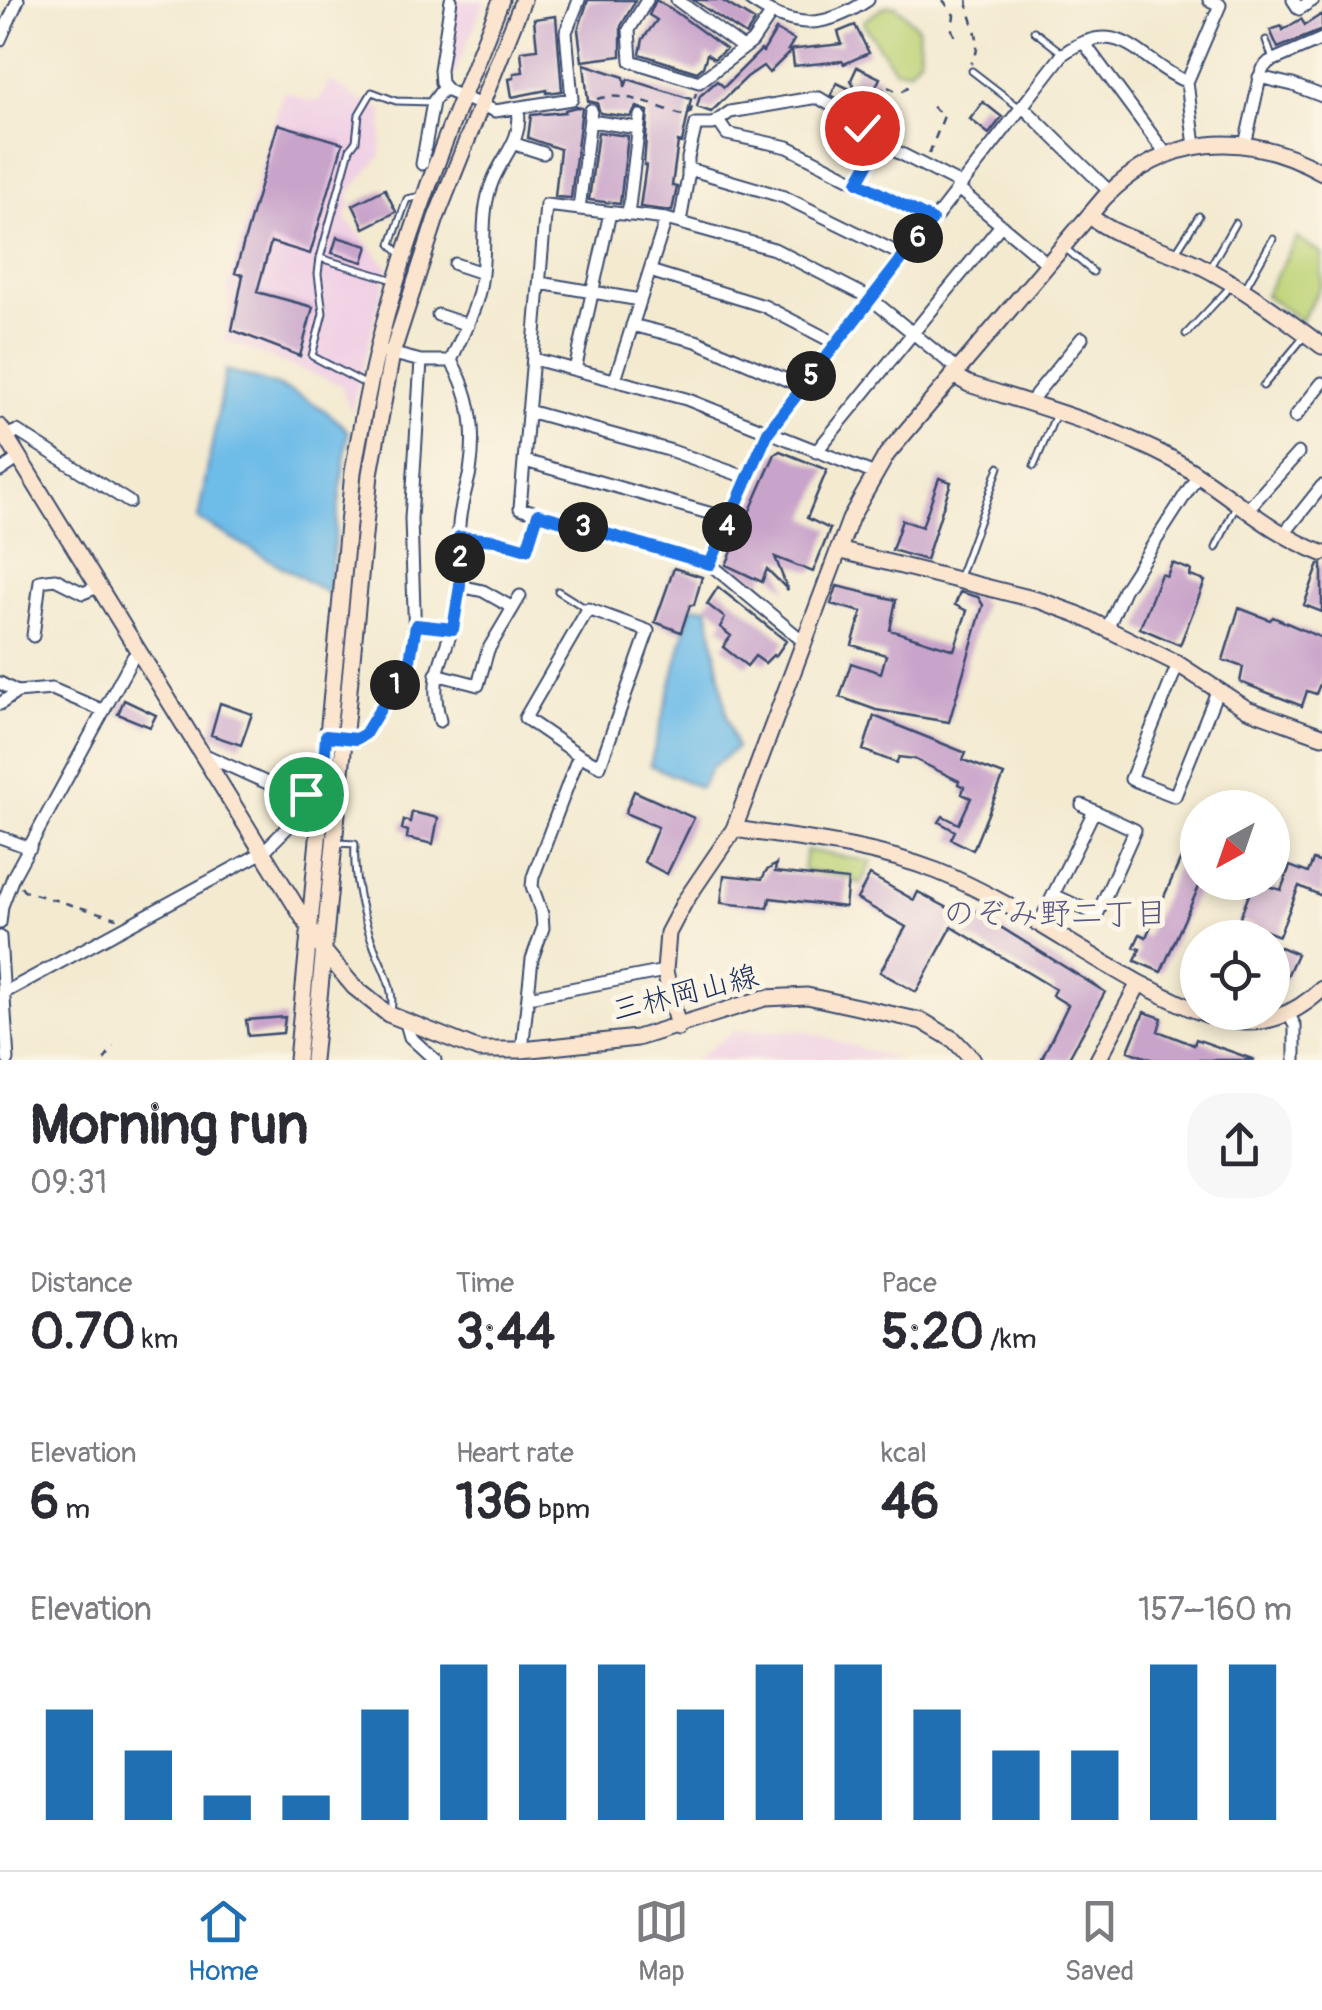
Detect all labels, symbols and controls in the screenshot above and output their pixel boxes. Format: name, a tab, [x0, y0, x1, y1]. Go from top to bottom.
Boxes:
pin	[820, 86, 905, 171]
icon: check	[835, 101, 890, 156]
pin: 6	[893, 213, 943, 263]
text: 6	[910, 220, 926, 255]
pin: 5	[786, 351, 836, 401]
text: 5	[803, 358, 819, 393]
pin: 3	[558, 502, 608, 552]
pin: 4	[702, 502, 752, 552]
text: 3	[575, 509, 591, 544]
text: 4	[719, 509, 735, 544]
pin: 2	[435, 533, 485, 583]
text: 2	[452, 540, 468, 575]
pin: 1	[370, 660, 420, 710]
text: 1	[390, 667, 400, 702]
pin	[264, 752, 349, 837]
icon: arrive	[279, 767, 334, 822]
north arrow	[1180, 790, 1290, 900]
map controls	[1180, 790, 1290, 1030]
district label: のぞみ野二丁目	[943, 894, 1167, 934]
button: locate	[1180, 920, 1290, 1030]
street label: 三林岡山線	[608, 957, 762, 1030]
text: Morning run	[30, 1091, 308, 1160]
button: share	[1187, 1093, 1292, 1198]
text: 09:31	[30, 1163, 107, 1203]
text: Distance	[30, 1266, 132, 1301]
text: Time	[456, 1266, 514, 1301]
text: Pace	[881, 1266, 937, 1301]
text: 0.70	[30, 1301, 136, 1364]
text: 3:44	[456, 1301, 555, 1364]
text: 5:20	[881, 1301, 984, 1364]
text: km	[136, 1322, 178, 1357]
text: /km	[984, 1322, 1037, 1357]
text: Elevation	[30, 1436, 137, 1471]
text: Heart rate	[456, 1436, 574, 1471]
text: kcal	[881, 1436, 927, 1471]
text: 6	[30, 1471, 59, 1534]
text: 136	[456, 1471, 532, 1534]
text: 46	[881, 1471, 939, 1534]
text: m	[59, 1492, 90, 1527]
text: bpm	[532, 1492, 590, 1527]
text: Elevation	[30, 1590, 152, 1630]
text: 157–160 m	[1138, 1590, 1292, 1630]
tab: Home	[188, 1894, 258, 1989]
tab: Map	[634, 1894, 689, 1989]
tab: Saved	[1065, 1894, 1134, 1989]

